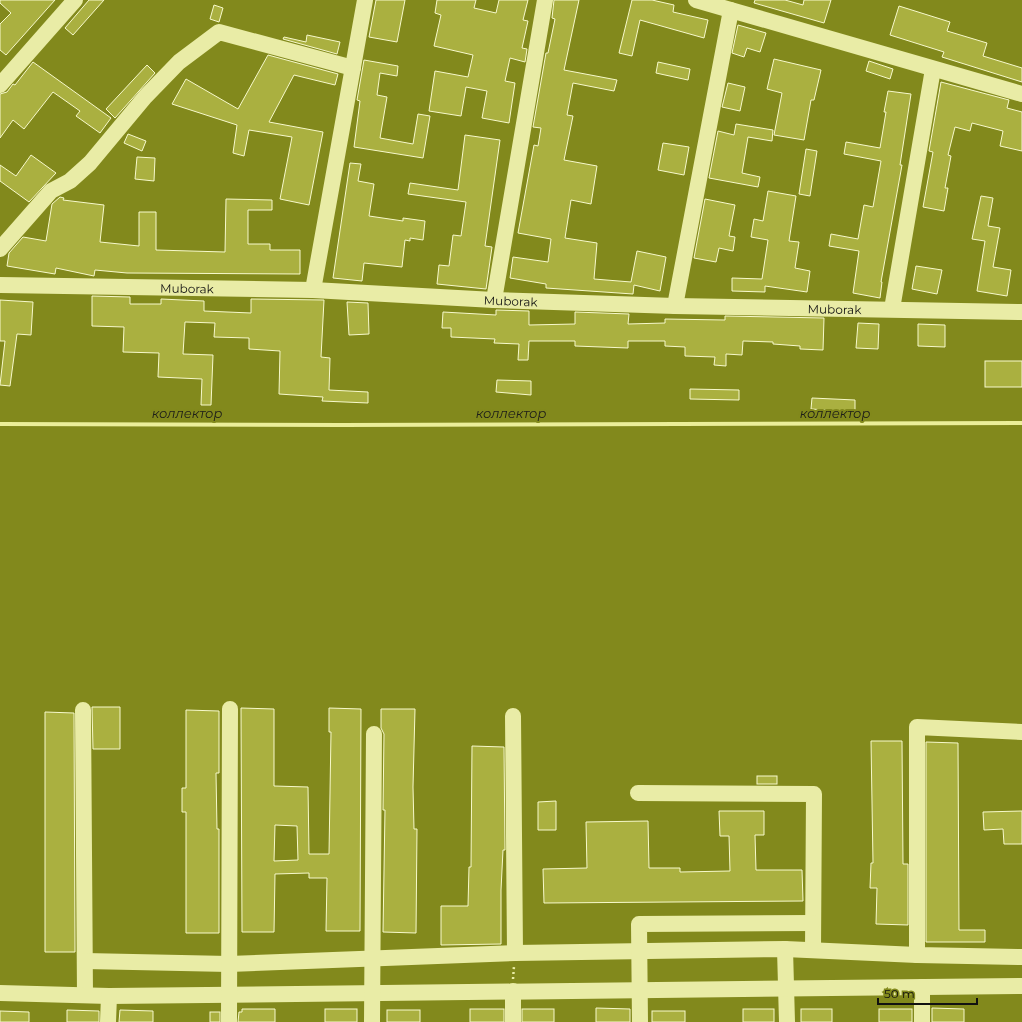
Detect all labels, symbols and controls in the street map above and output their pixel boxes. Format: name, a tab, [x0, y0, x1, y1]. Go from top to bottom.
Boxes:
street label: Muborak	[160, 280, 215, 296]
street label: Muborak	[483, 292, 539, 309]
street label: Muborak	[808, 301, 862, 317]
water label: коллектор	[152, 405, 222, 421]
water label: коллектор	[476, 405, 546, 421]
water label: коллектор	[800, 405, 870, 421]
scale bar	[878, 980, 977, 1006]
text: 50 m	[884, 986, 915, 1001]

